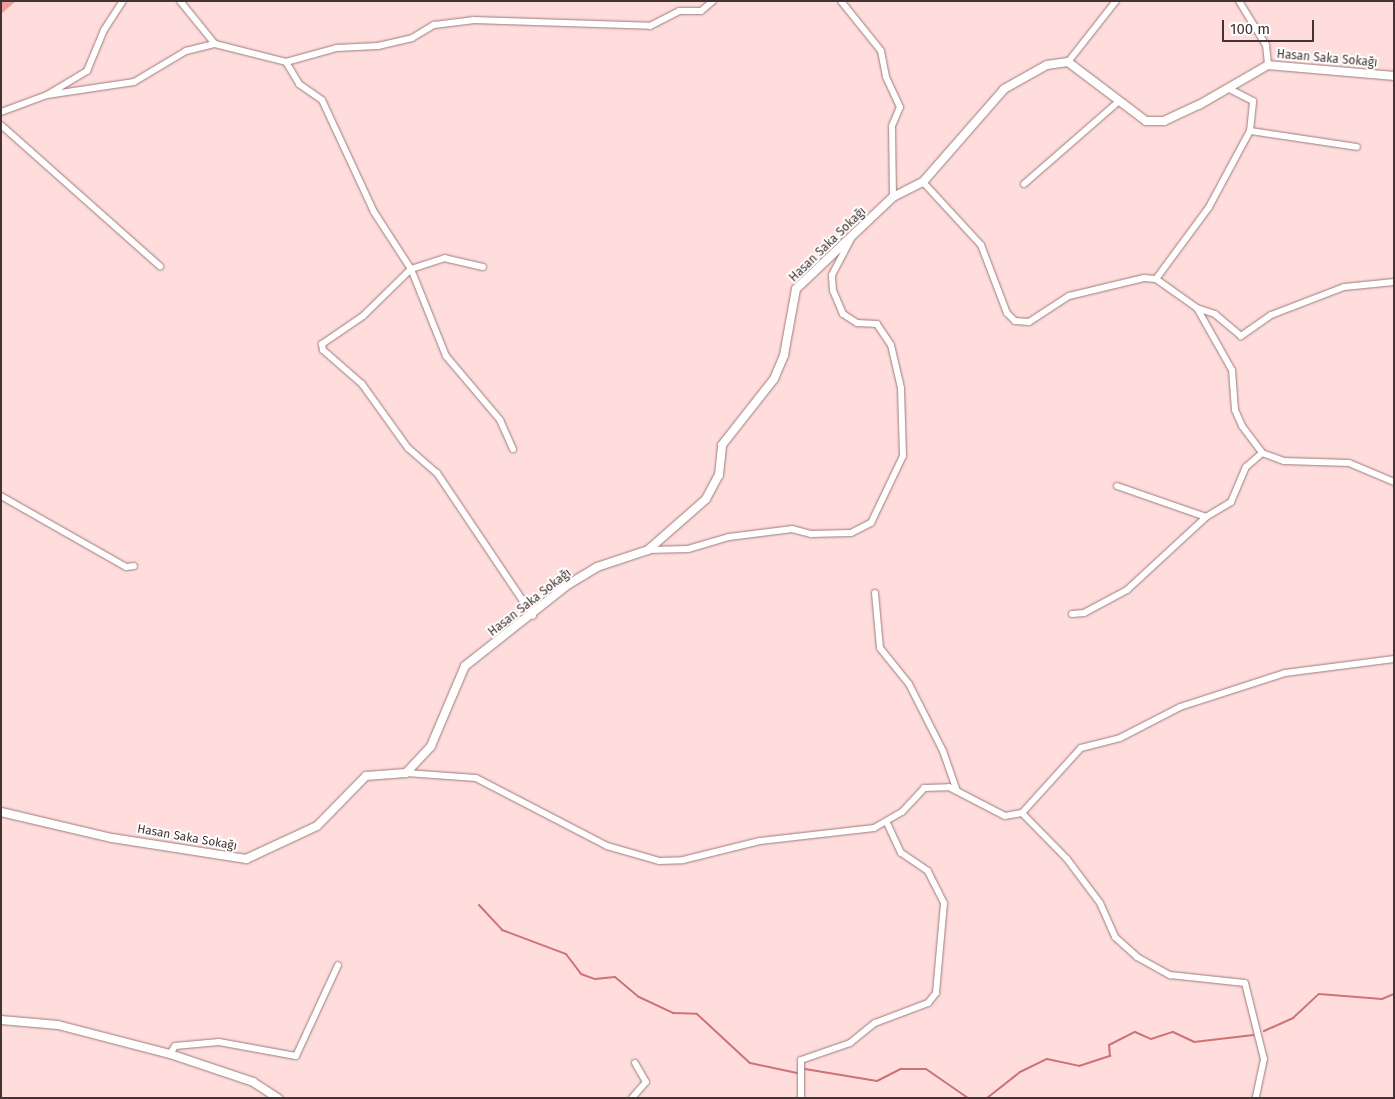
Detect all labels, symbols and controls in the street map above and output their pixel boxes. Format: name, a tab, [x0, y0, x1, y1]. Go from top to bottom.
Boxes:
scale bar	[1225, 10, 1318, 42]
text: 100 m	[1230, 20, 1270, 38]
street label: Hasan Saka Sokağı	[1276, 47, 1378, 71]
street label: Hasan Saka Sokağı	[787, 205, 869, 285]
street label: Hasan Saka Sokağı	[486, 566, 574, 640]
street label: Hasan Saka Sokağı	[136, 822, 238, 854]

